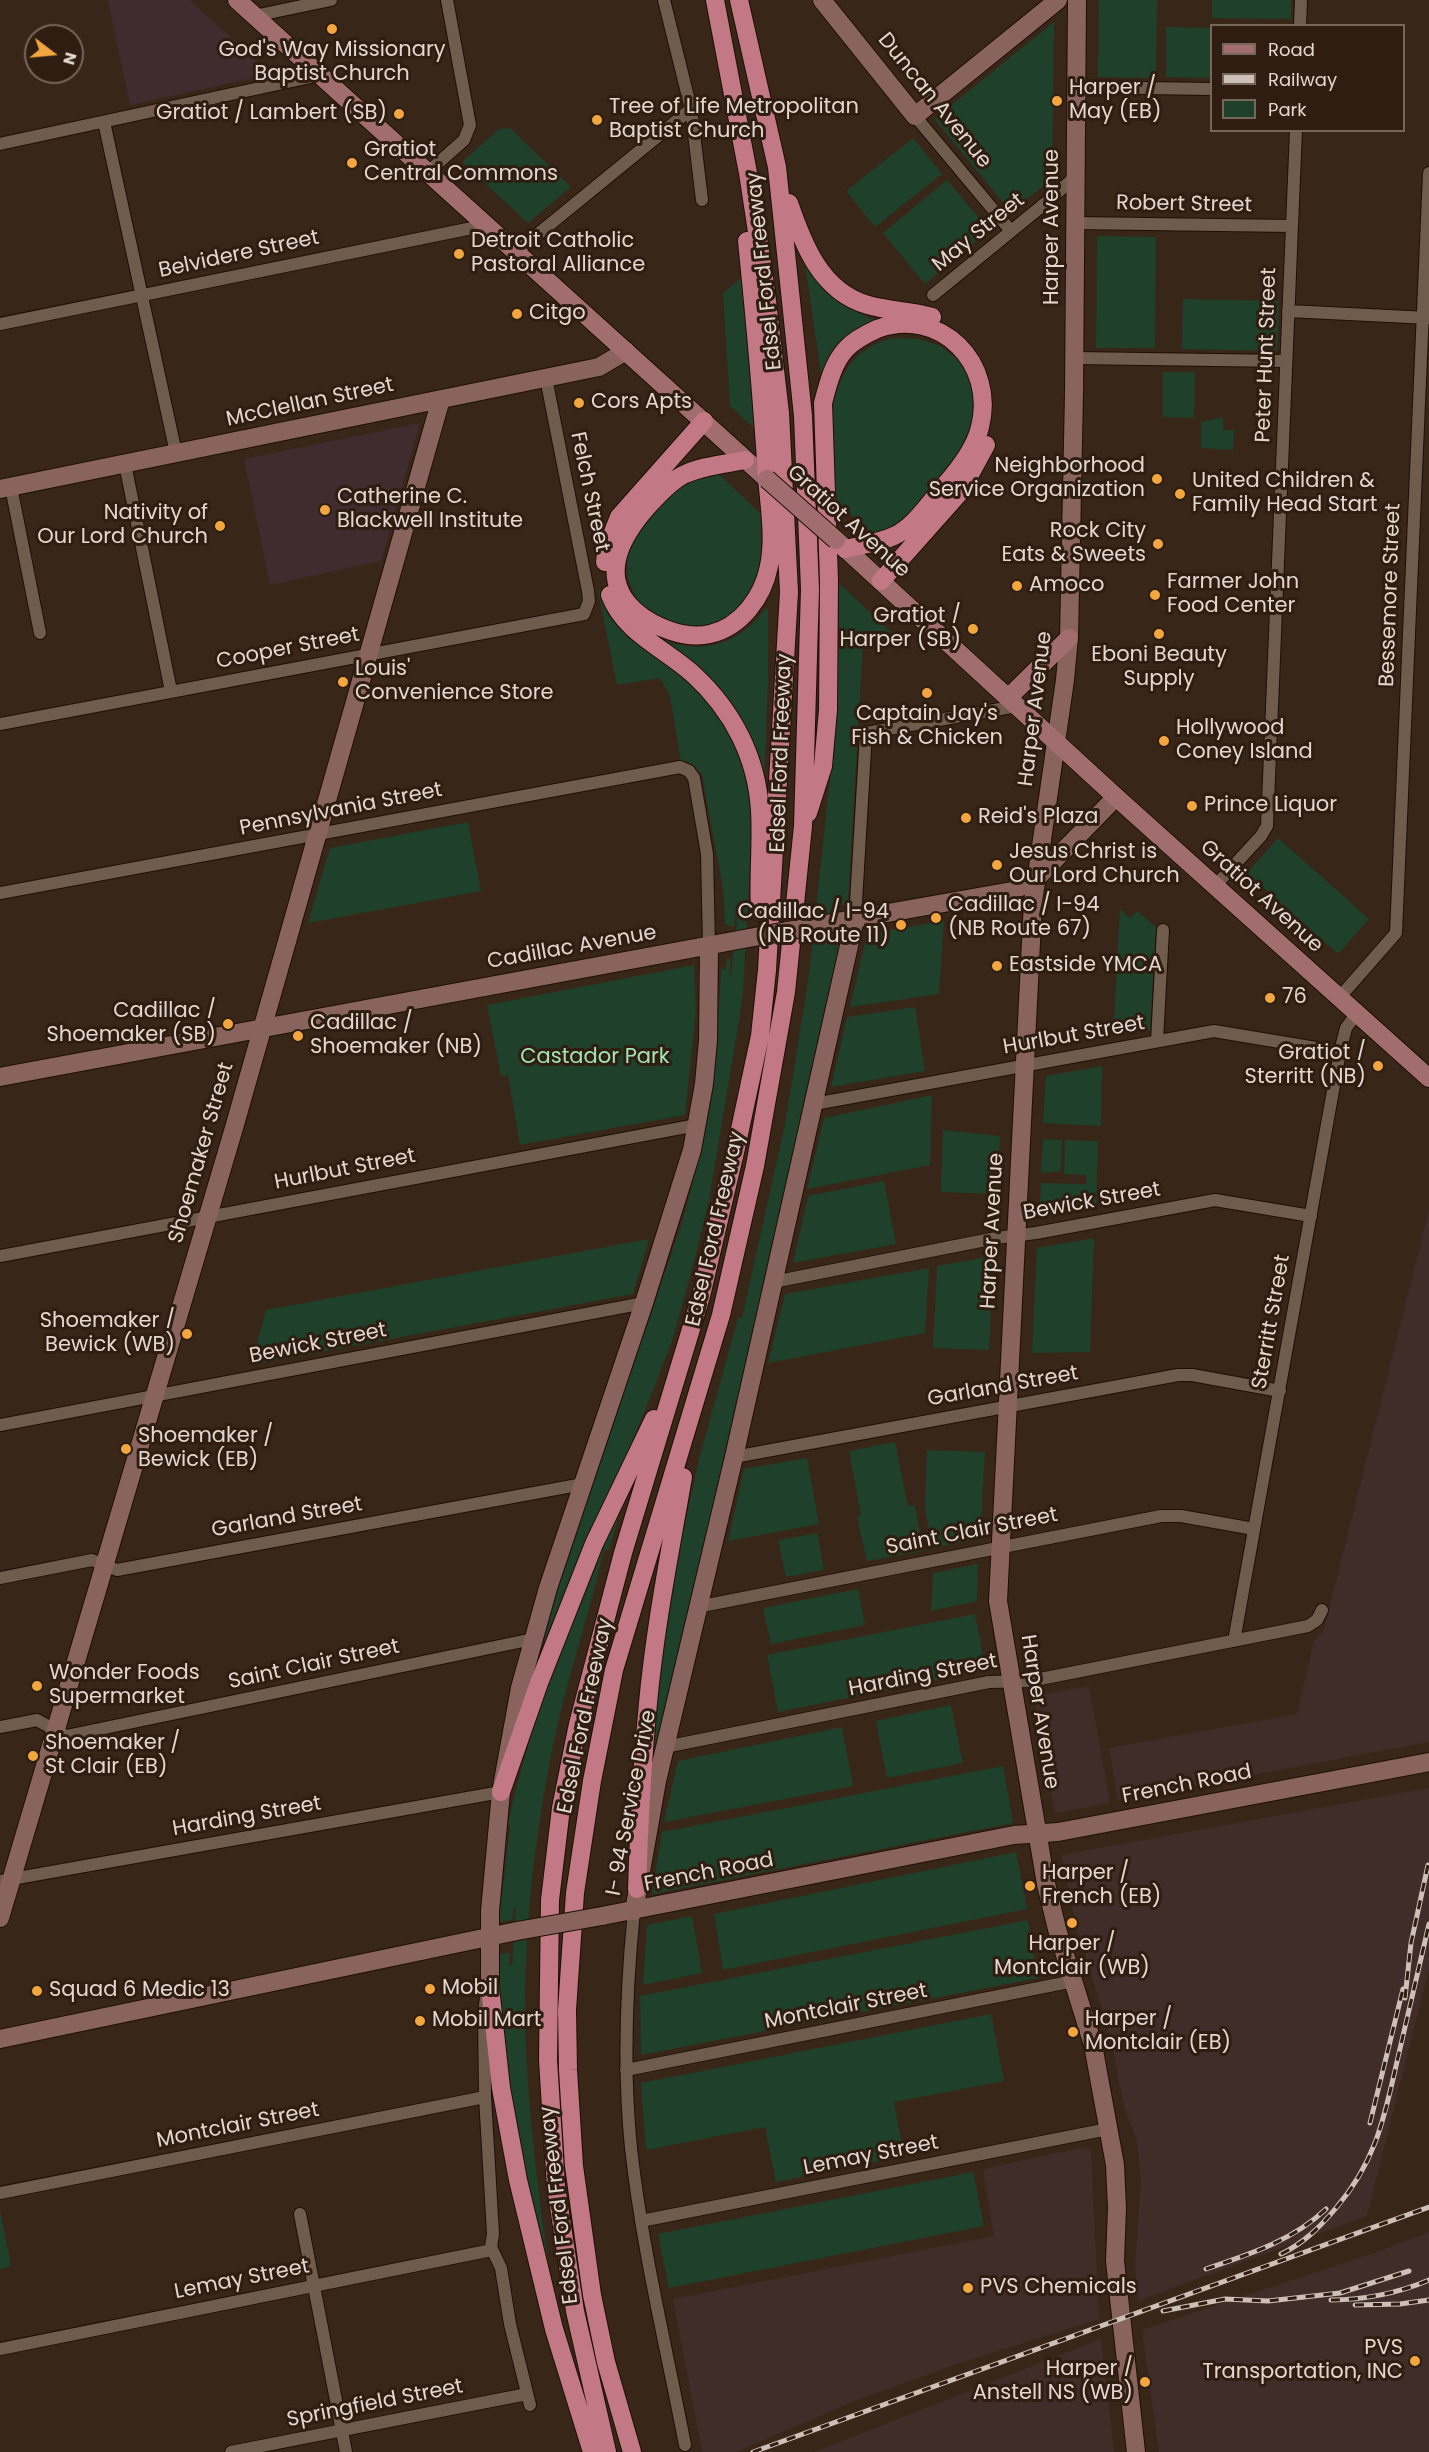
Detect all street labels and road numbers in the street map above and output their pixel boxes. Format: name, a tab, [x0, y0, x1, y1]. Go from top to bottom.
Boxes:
street label: Duncan Avenue	[872, 28, 996, 174]
street label: Harper Avenue	[1040, 149, 1066, 305]
street label: Edsel Ford Freeway	[742, 171, 788, 371]
street label: May Street	[928, 188, 1030, 278]
street label: Robert Street	[1116, 191, 1252, 219]
street label: Belvidere Street	[157, 226, 321, 284]
street label: Peter Hunt Street	[1251, 267, 1283, 443]
street label: McClellan Street	[224, 373, 396, 433]
street label: Felch Street	[564, 430, 614, 554]
street label: Gratiot Avenue	[781, 460, 915, 584]
street label: Bessemore Street	[1375, 503, 1407, 687]
street label: Cooper Street	[214, 623, 362, 675]
street label: Harper Avenue	[1014, 630, 1058, 788]
street label: Edsel Ford Freeway	[766, 653, 798, 853]
street label: Pennsylvania Street	[238, 778, 444, 842]
street label: Gratiot Avenue	[1194, 835, 1328, 959]
street label: Cadillac Avenue	[485, 921, 659, 975]
street label: Hurlbut Street	[1001, 1011, 1147, 1061]
street label: Shoemaker Street	[164, 1060, 240, 1246]
street label: Edsel Ford Freeway	[681, 1129, 751, 1329]
street label: Hurlbut Street	[272, 1144, 418, 1196]
street label: Harper Avenue	[976, 1152, 1010, 1310]
street label: Bewick Street	[1021, 1178, 1163, 1226]
street label: Sterritt Street	[1248, 1253, 1296, 1391]
street label: Bewick Street	[247, 1318, 389, 1370]
street label: Garland Street	[926, 1361, 1080, 1413]
street label: Garland Street	[210, 1492, 364, 1544]
street label: Saint Clair Street	[884, 1503, 1060, 1561]
street label: Edsel Ford Freeway	[553, 1616, 619, 1816]
street label: Harper Avenue	[1014, 1633, 1064, 1791]
street label: Saint Clair Street	[226, 1635, 402, 1695]
street label: Harding Street	[847, 1649, 999, 1703]
street label: I- 94 Service Drive	[602, 1708, 662, 1898]
street label: French Road	[1120, 1760, 1254, 1810]
street label: Harding Street	[171, 1792, 323, 1842]
street label: French Road	[642, 1848, 776, 1898]
street label: Montclair Street	[763, 1979, 929, 2035]
street label: Montclair Street	[155, 2098, 321, 2154]
street label: Edsel Ford Freeway	[535, 2105, 585, 2305]
street label: Lemay Street	[801, 2131, 941, 2181]
street label: Lemay Street	[172, 2255, 312, 2305]
street label: Springfield Street	[285, 2375, 465, 2433]

